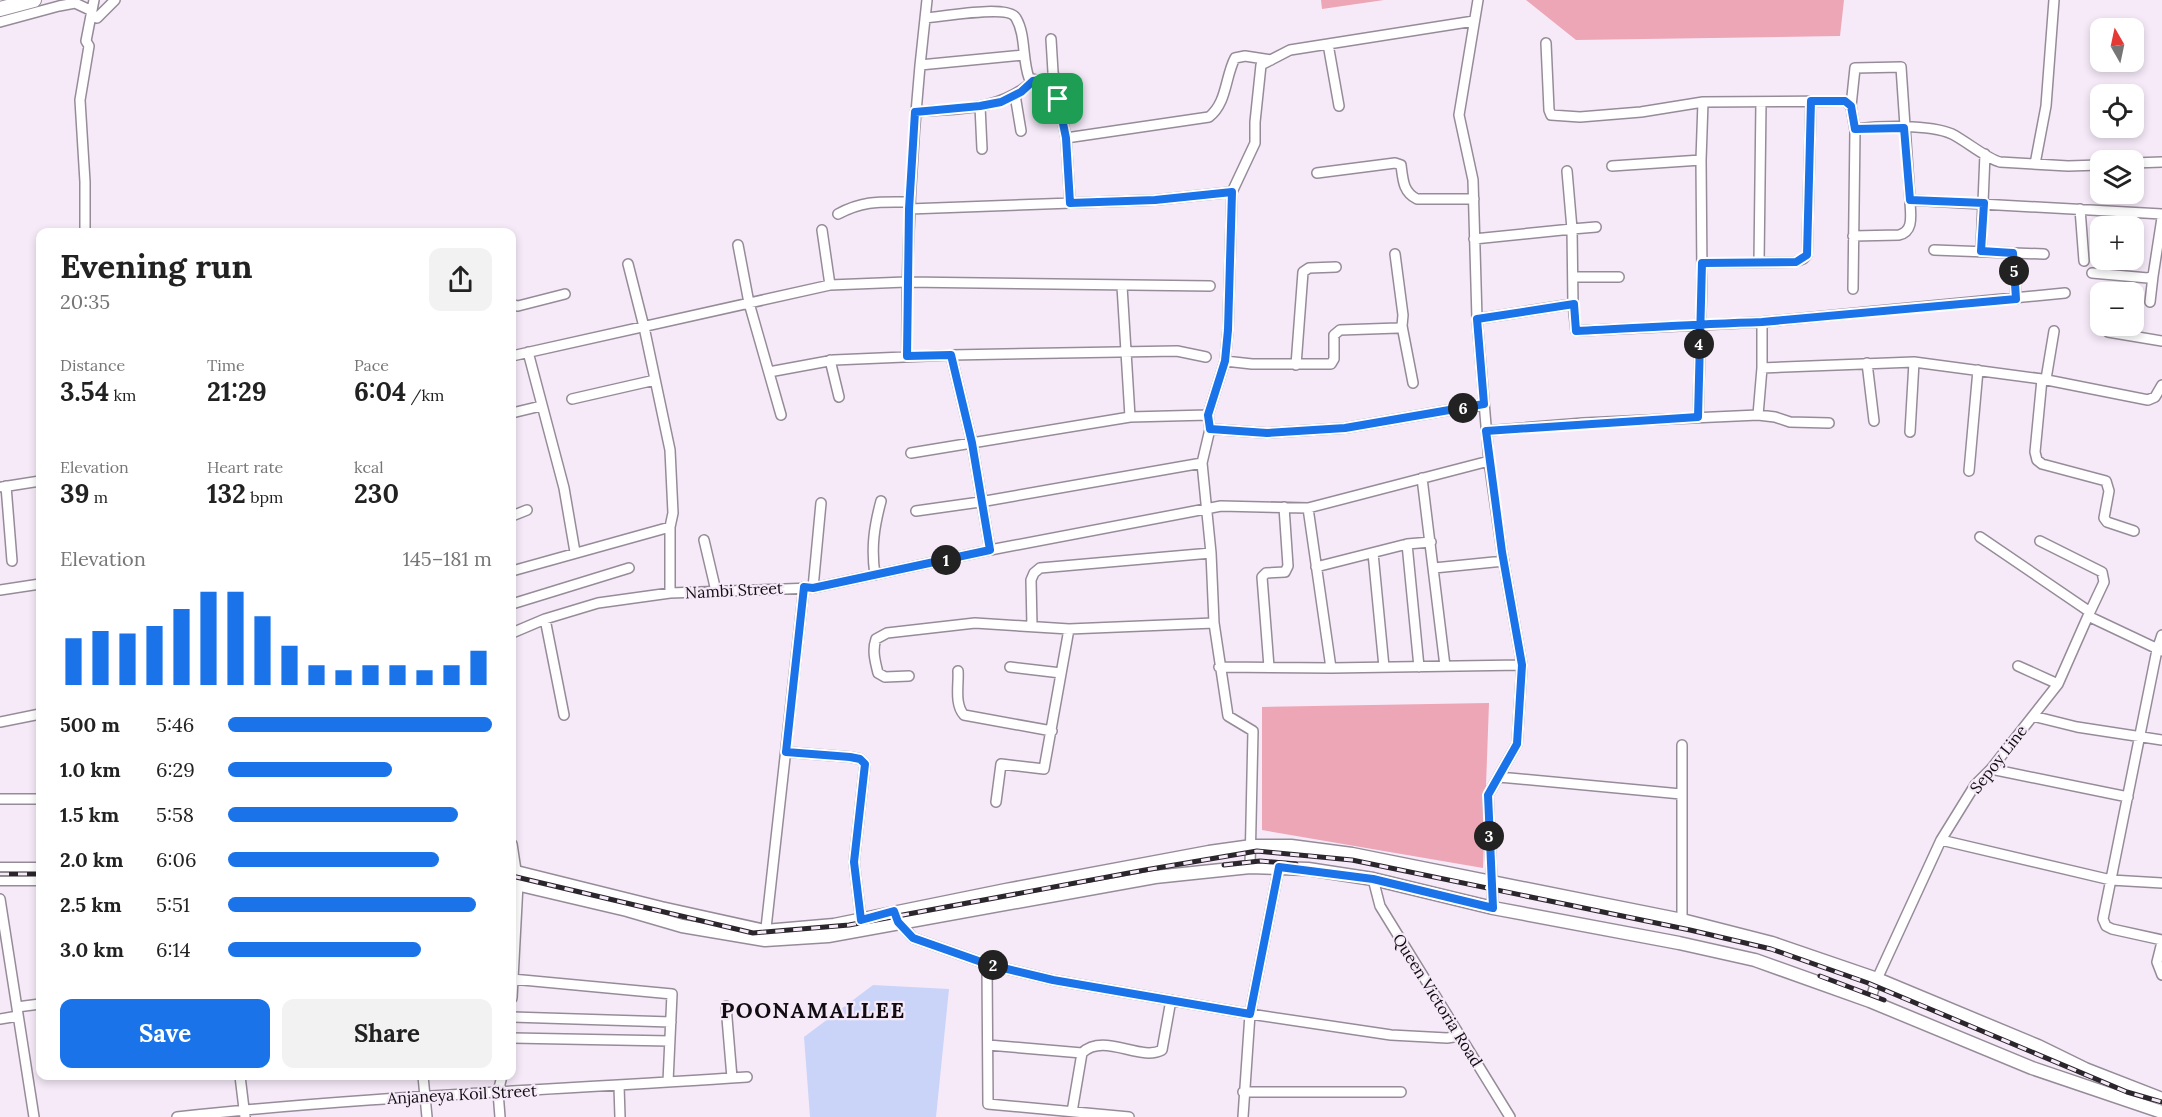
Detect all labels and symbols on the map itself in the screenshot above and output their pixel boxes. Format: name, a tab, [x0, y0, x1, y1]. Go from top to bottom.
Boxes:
north arrow	[2090, 18, 2144, 72]
pin	[1032, 73, 1083, 124]
pin: 5	[1999, 256, 2029, 286]
pin: 4	[1684, 329, 1714, 359]
pin: 6	[1448, 393, 1478, 423]
pin: 1	[931, 545, 961, 575]
street label: Nambi Street	[685, 577, 784, 603]
street label: Sepoy Line	[1965, 721, 2031, 797]
pin: 3	[1474, 821, 1504, 851]
street label: Queen Victoria Road	[1389, 930, 1487, 1071]
pin: 2	[978, 950, 1008, 980]
district label: POONAMALLEE	[720, 996, 906, 1024]
street label: Anjaneya Koil Street	[386, 1080, 538, 1108]

